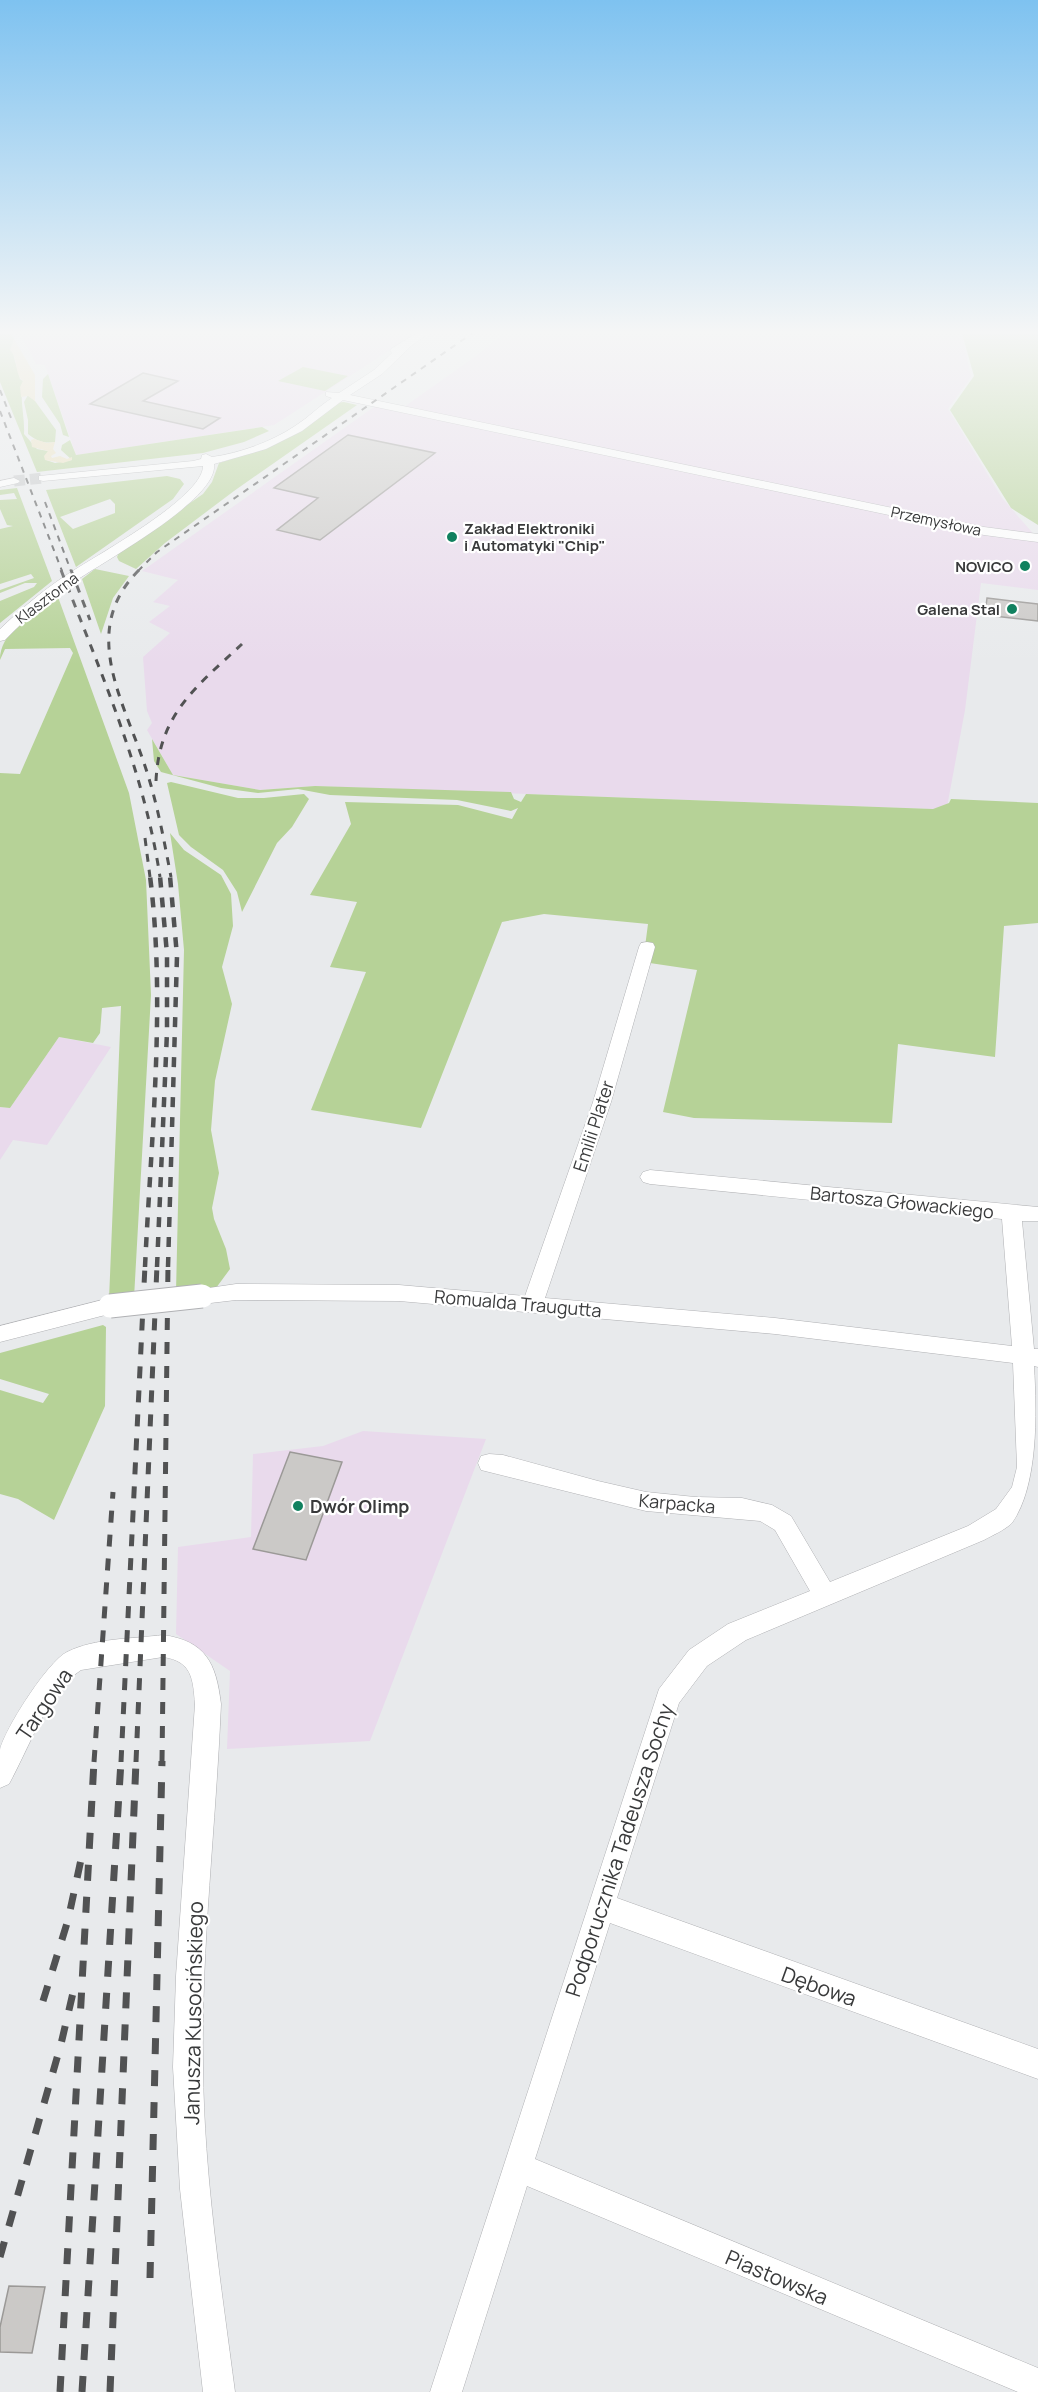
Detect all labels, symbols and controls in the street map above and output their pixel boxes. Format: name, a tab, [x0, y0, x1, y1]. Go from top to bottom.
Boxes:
street label: Przemysłowa	[889, 501, 983, 541]
place label: Zakład Elektroniki i Automatyki "Chip"	[464, 518, 606, 556]
marker: Zakład Elektroniki i Automatyki "Chip"	[445, 530, 459, 544]
place label: NOVICO	[955, 556, 1013, 577]
marker: NOVICO	[1018, 559, 1032, 573]
street label: Klasztorna	[11, 567, 83, 629]
place label: Galena Stal	[917, 599, 1000, 620]
marker: Galena Stal	[1005, 602, 1019, 616]
street label: Emilii Plater	[567, 1077, 619, 1175]
street label: Bartosza Głowackiego	[809, 1180, 995, 1224]
street label: Romualda Traugutta	[433, 1284, 603, 1322]
street label: Karpacka	[638, 1488, 716, 1518]
place label: Dwór Olimp	[310, 1494, 409, 1518]
marker: Dwór Olimp	[291, 1499, 305, 1513]
street label: Targowa	[10, 1662, 78, 1746]
street label: Podporucznika Tadeusza Sochy	[558, 1700, 680, 2000]
street label: Janusza Kusocińskiego	[177, 1901, 209, 2125]
street label: Dębowa	[778, 1960, 860, 2012]
street label: Piastowska	[721, 2243, 833, 2311]

